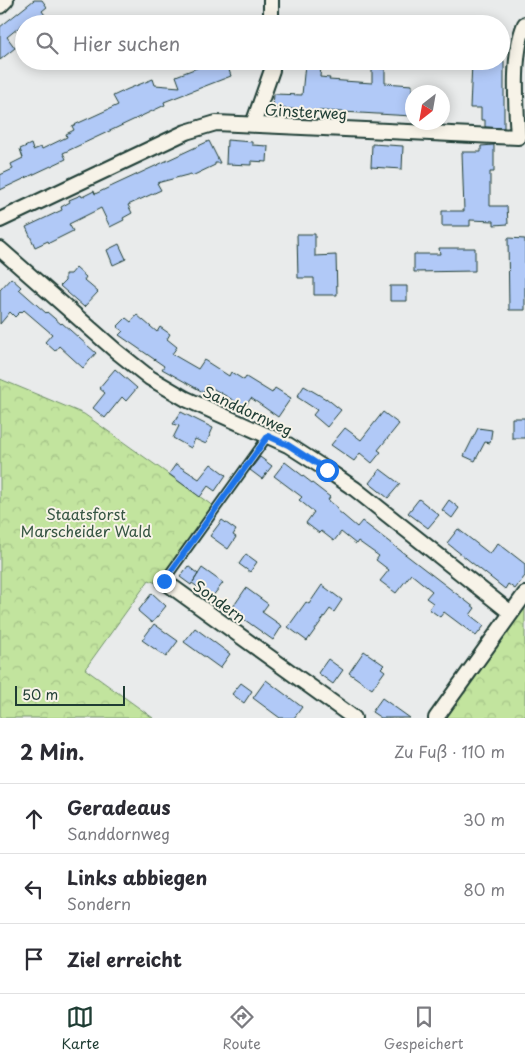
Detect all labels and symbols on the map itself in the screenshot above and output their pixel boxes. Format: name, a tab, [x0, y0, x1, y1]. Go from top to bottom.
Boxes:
north arrow	[405, 85, 450, 130]
street label: Ginsterweg	[264, 97, 348, 125]
street label: Sanddornweg	[199, 379, 297, 441]
route start	[316, 459, 339, 482]
park label: Staatsforst Marscheider Wald	[21, 502, 151, 542]
route end	[153, 570, 176, 593]
street label: Sondern	[189, 574, 251, 628]
scale bar	[15, 683, 125, 706]

